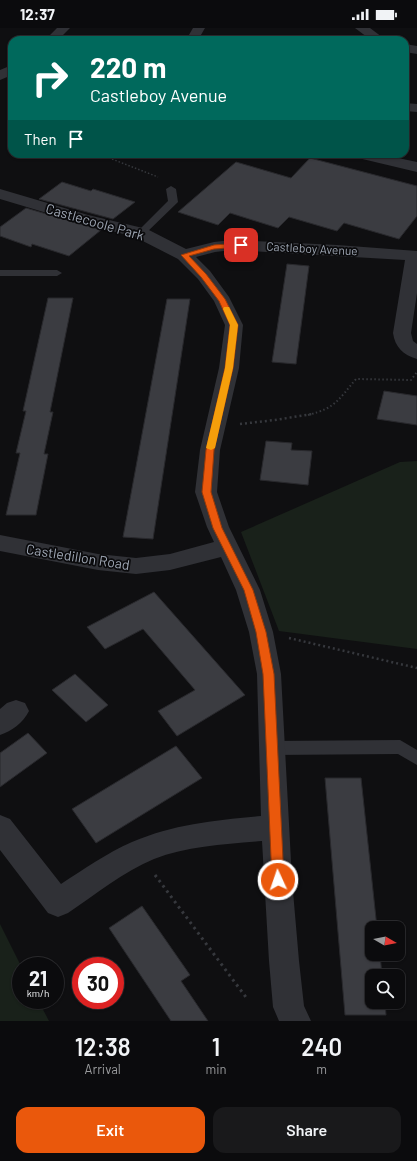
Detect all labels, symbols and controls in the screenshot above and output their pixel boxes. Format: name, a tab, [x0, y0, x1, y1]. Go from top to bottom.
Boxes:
text: 12:37	[20, 5, 55, 23]
text: 220 m	[90, 50, 166, 84]
icon: right	[24, 52, 76, 104]
text: Castleboy Avenue	[90, 84, 227, 106]
icon: arrive	[65, 128, 87, 150]
text: Then	[24, 130, 57, 148]
street label: Castlecoole Park	[44, 199, 146, 244]
pin	[224, 228, 258, 262]
icon: arrive	[230, 234, 252, 256]
street label: Castleboy Avenue	[266, 239, 358, 257]
street label: Castledillon Road	[25, 540, 131, 573]
position arrow	[257, 859, 299, 901]
north arrow	[365, 921, 405, 961]
map controls	[365, 921, 405, 1009]
speed limit sign: 30	[72, 957, 124, 1009]
text: 21	[29, 966, 47, 990]
button: search	[365, 969, 405, 1009]
text: km/h	[27, 987, 49, 999]
text: 12:38	[75, 1032, 131, 1061]
text: 1	[212, 1032, 220, 1061]
text: 240	[301, 1032, 342, 1061]
text: Arrival	[85, 1061, 121, 1077]
text: min	[205, 1061, 226, 1077]
text: m	[316, 1061, 327, 1077]
button: Exit	[16, 1107, 205, 1153]
button: Share	[213, 1107, 401, 1153]

